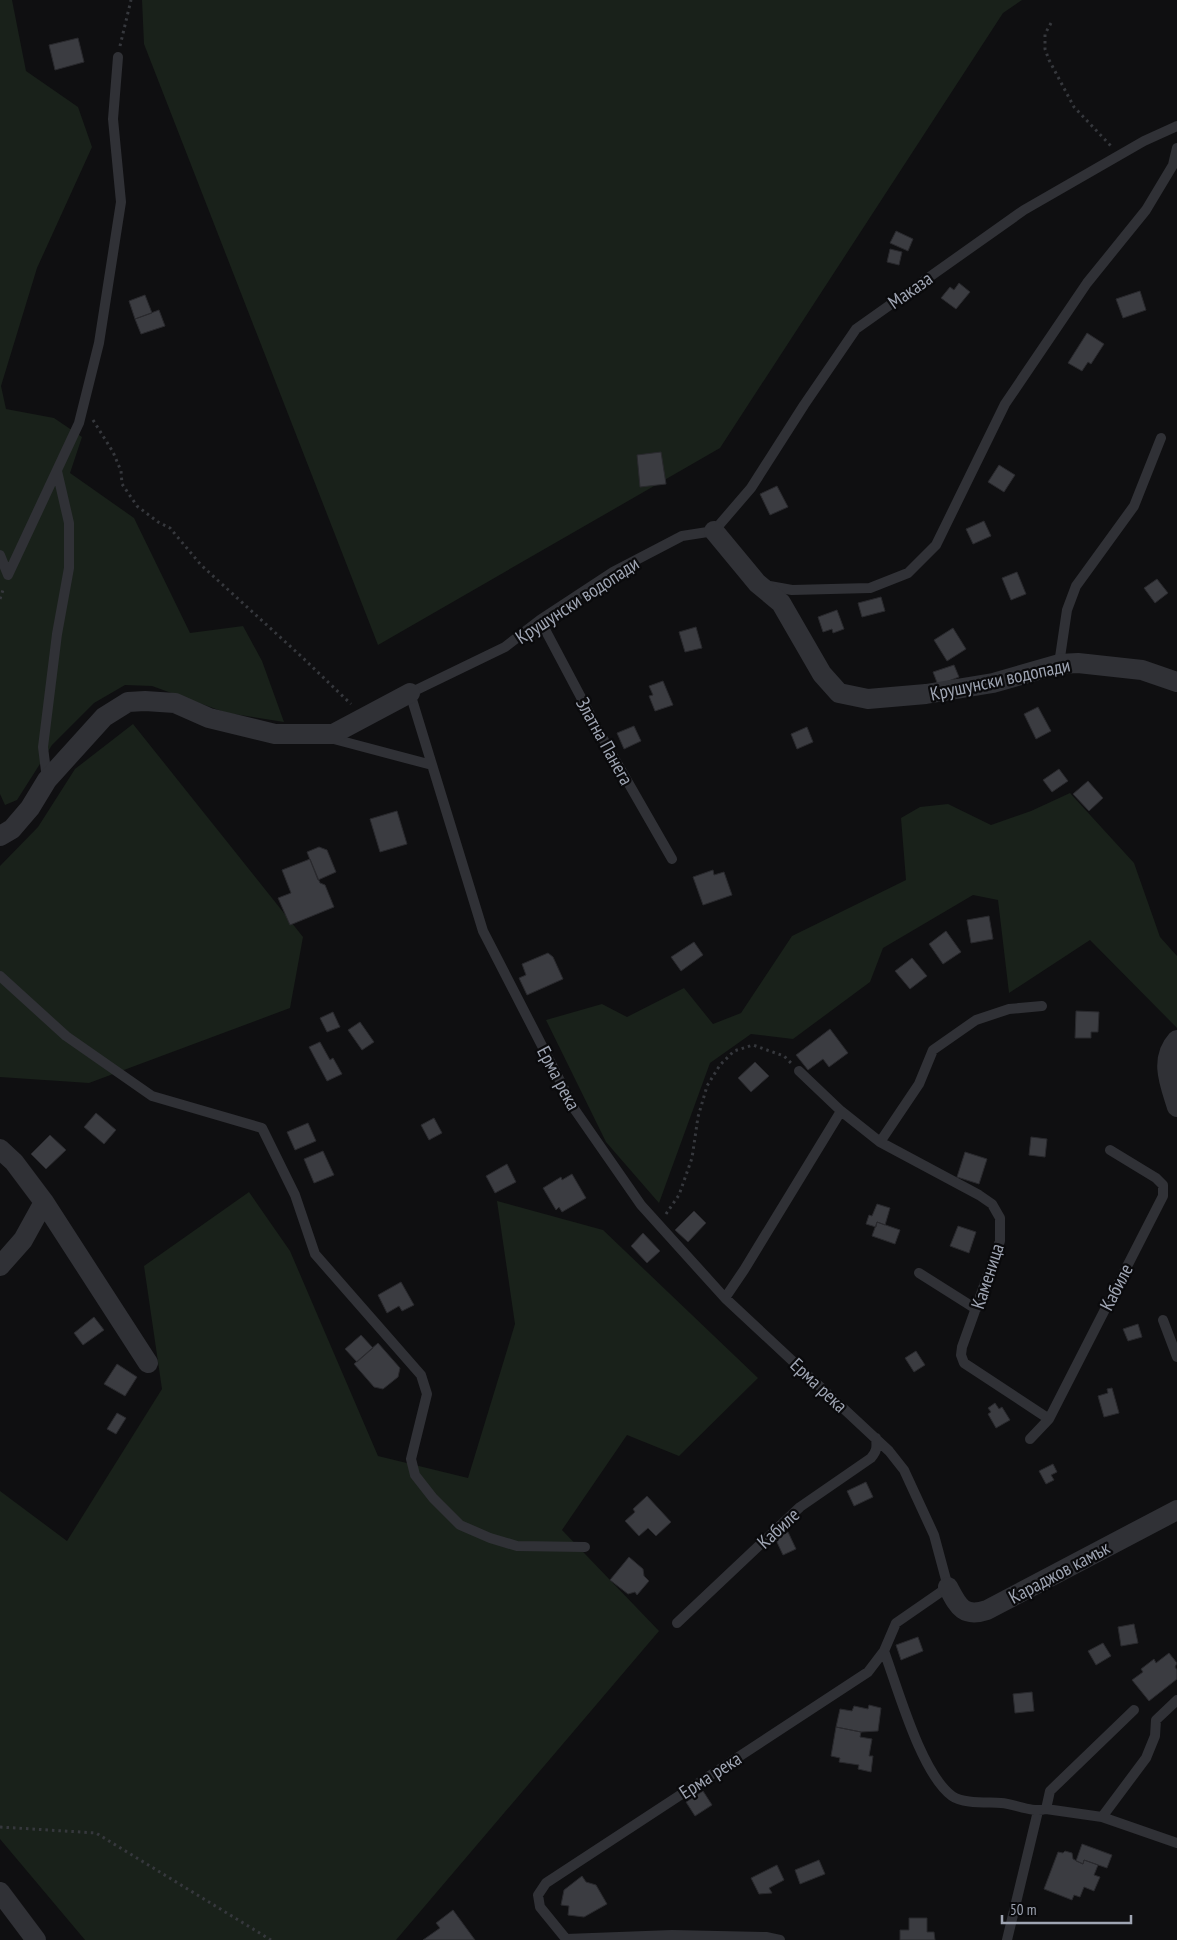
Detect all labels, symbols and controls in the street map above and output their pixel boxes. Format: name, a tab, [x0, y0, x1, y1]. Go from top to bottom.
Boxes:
street label: Маказа	[883, 266, 937, 314]
street label: Крушунски водопади	[511, 551, 643, 649]
street label: Крушунски водопади	[928, 652, 1072, 706]
street label: Златна Панега	[571, 693, 639, 789]
street label: Ерма река	[532, 1042, 586, 1114]
street label: Каменица	[965, 1240, 1009, 1312]
street label: Кабиле	[1094, 1260, 1138, 1314]
street label: Ерма река	[786, 1353, 852, 1417]
street label: Кабиле	[752, 1502, 804, 1554]
street label: Караджов камък	[1004, 1535, 1114, 1609]
street label: Ерма река	[675, 1746, 745, 1804]
scale bar	[1002, 1892, 1131, 1924]
text: 50 m	[1010, 1900, 1036, 1919]

